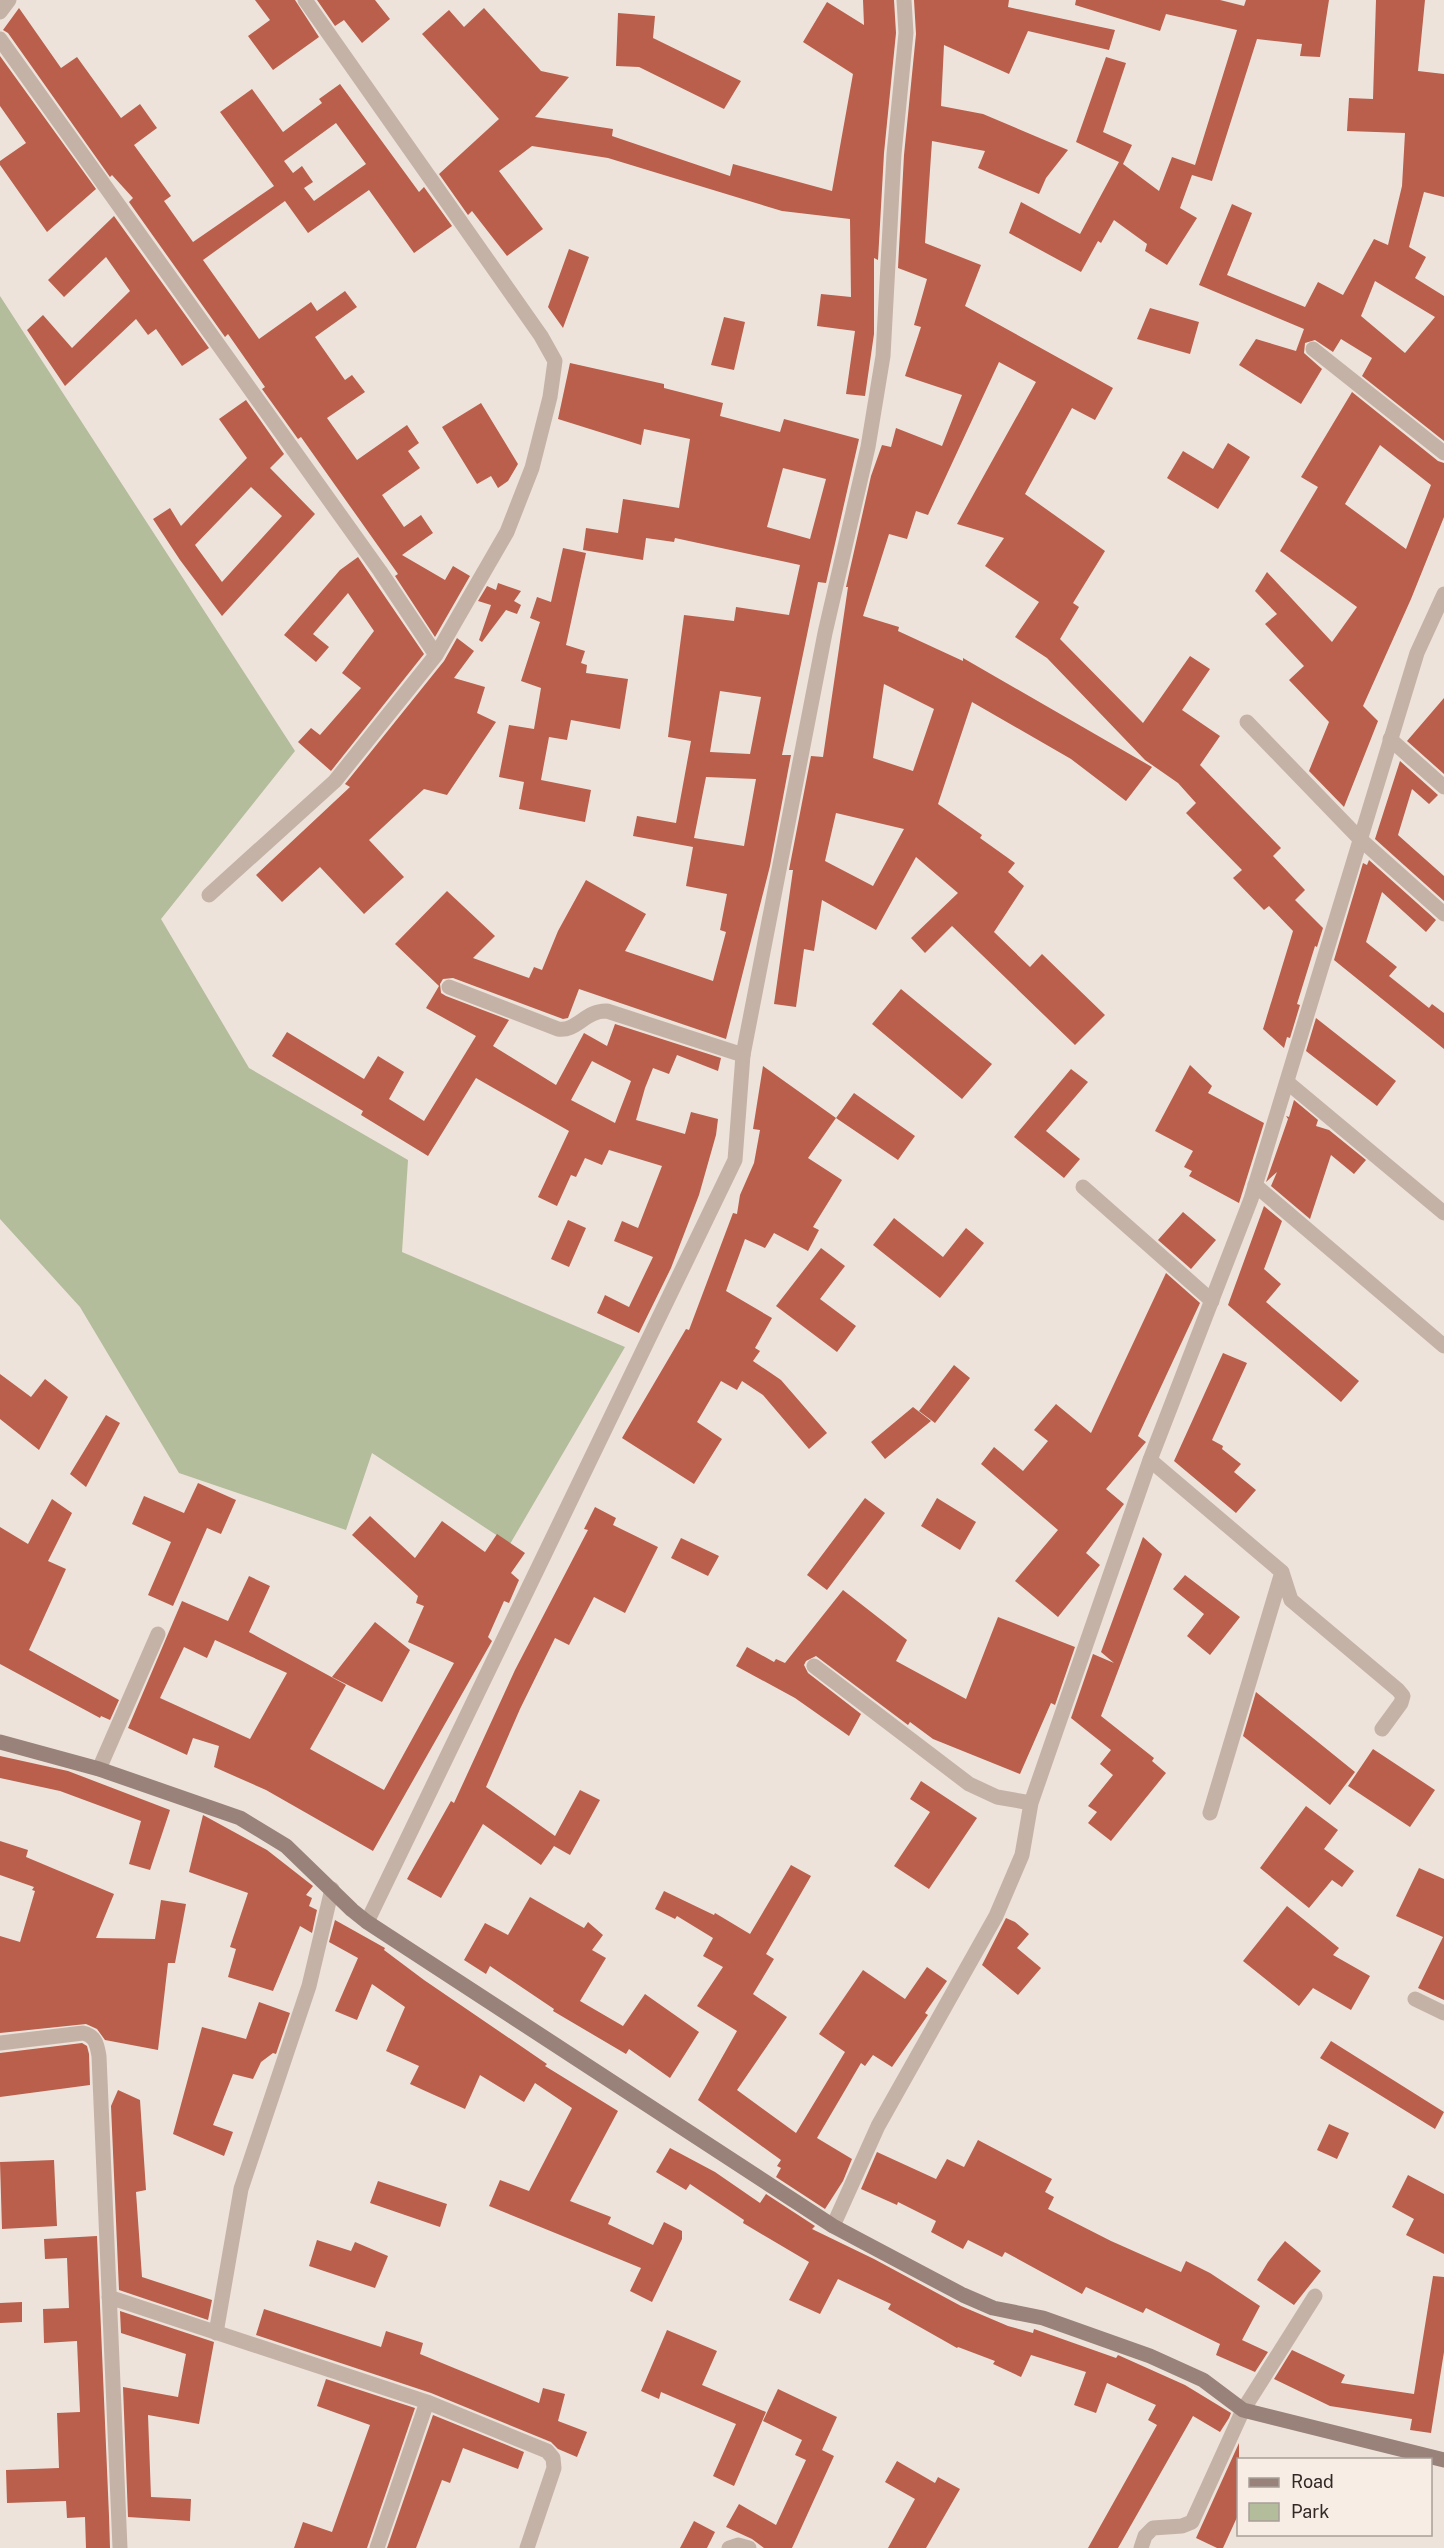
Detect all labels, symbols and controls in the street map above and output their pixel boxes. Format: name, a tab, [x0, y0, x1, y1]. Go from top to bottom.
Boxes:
legend	[1237, 2458, 1432, 2536]
text: Road	[1291, 2471, 1334, 2492]
text: Park	[1291, 2501, 1329, 2522]

